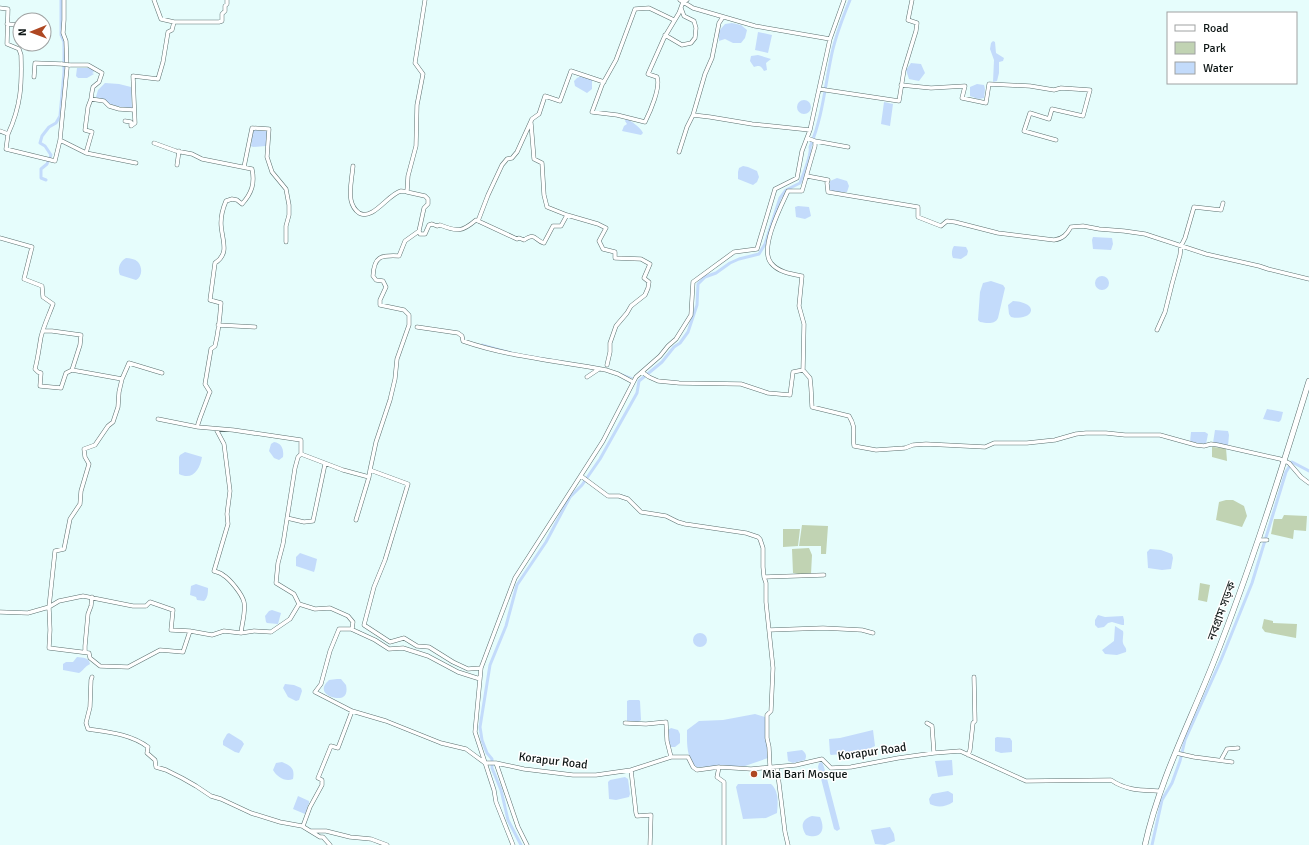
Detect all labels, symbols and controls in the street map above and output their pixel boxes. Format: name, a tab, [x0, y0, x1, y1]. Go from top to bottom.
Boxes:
north arrow	[12, 12, 52, 52]
legend	[1167, 12, 1297, 84]
text: Road	[1203, 21, 1229, 36]
text: N	[16, 28, 29, 36]
text: Park	[1203, 41, 1226, 56]
text: Water	[1203, 61, 1234, 76]
street label: নবগ্রাম সড়ক	[1204, 579, 1240, 643]
street label: Korapur Road	[837, 740, 907, 764]
street label: Korapur Road	[518, 749, 588, 773]
place label: Mia Bari Mosque	[762, 767, 848, 782]
marker: Mia Bari Mosque	[749, 769, 759, 779]

